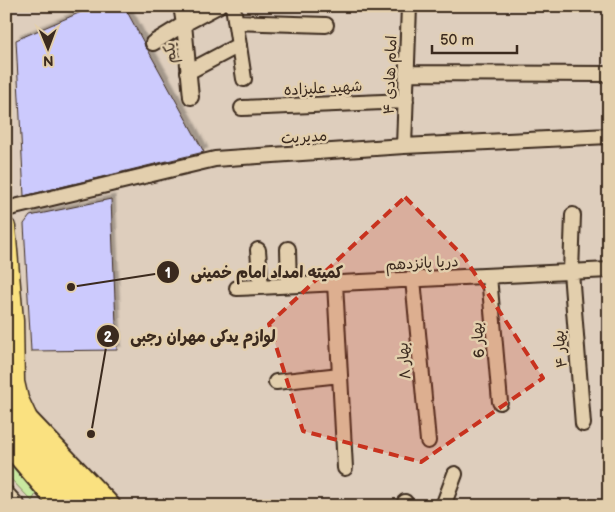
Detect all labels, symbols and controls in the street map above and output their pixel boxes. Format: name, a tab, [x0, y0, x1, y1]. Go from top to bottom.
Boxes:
north arrow	[22, 22, 72, 72]
scale bar	[432, 22, 518, 54]
text: 50 m	[440, 31, 474, 50]
street label: امام هادی ۴	[380, 35, 402, 115]
street label: یکم	[160, 41, 183, 64]
text: N	[43, 52, 54, 69]
street label: شهید علیزاده	[283, 77, 363, 100]
street label: مدیریت	[280, 126, 328, 149]
street label: دریا پانزدهم	[385, 252, 459, 277]
callout: کمیته امداد امام خمینی	[156, 257, 353, 288]
text: 1	[165, 264, 171, 283]
text: کمیته امداد امام خمینی	[191, 264, 343, 285]
callout: لوازم یدکی مهران رجبی	[95, 321, 285, 352]
street label: بهار 6	[467, 321, 490, 359]
text: 2	[104, 328, 113, 347]
text: لوازم یدکی مهران رجبی	[130, 328, 276, 349]
street label: بهار ۴	[549, 329, 572, 369]
street label: بهار ۸	[393, 342, 416, 380]

